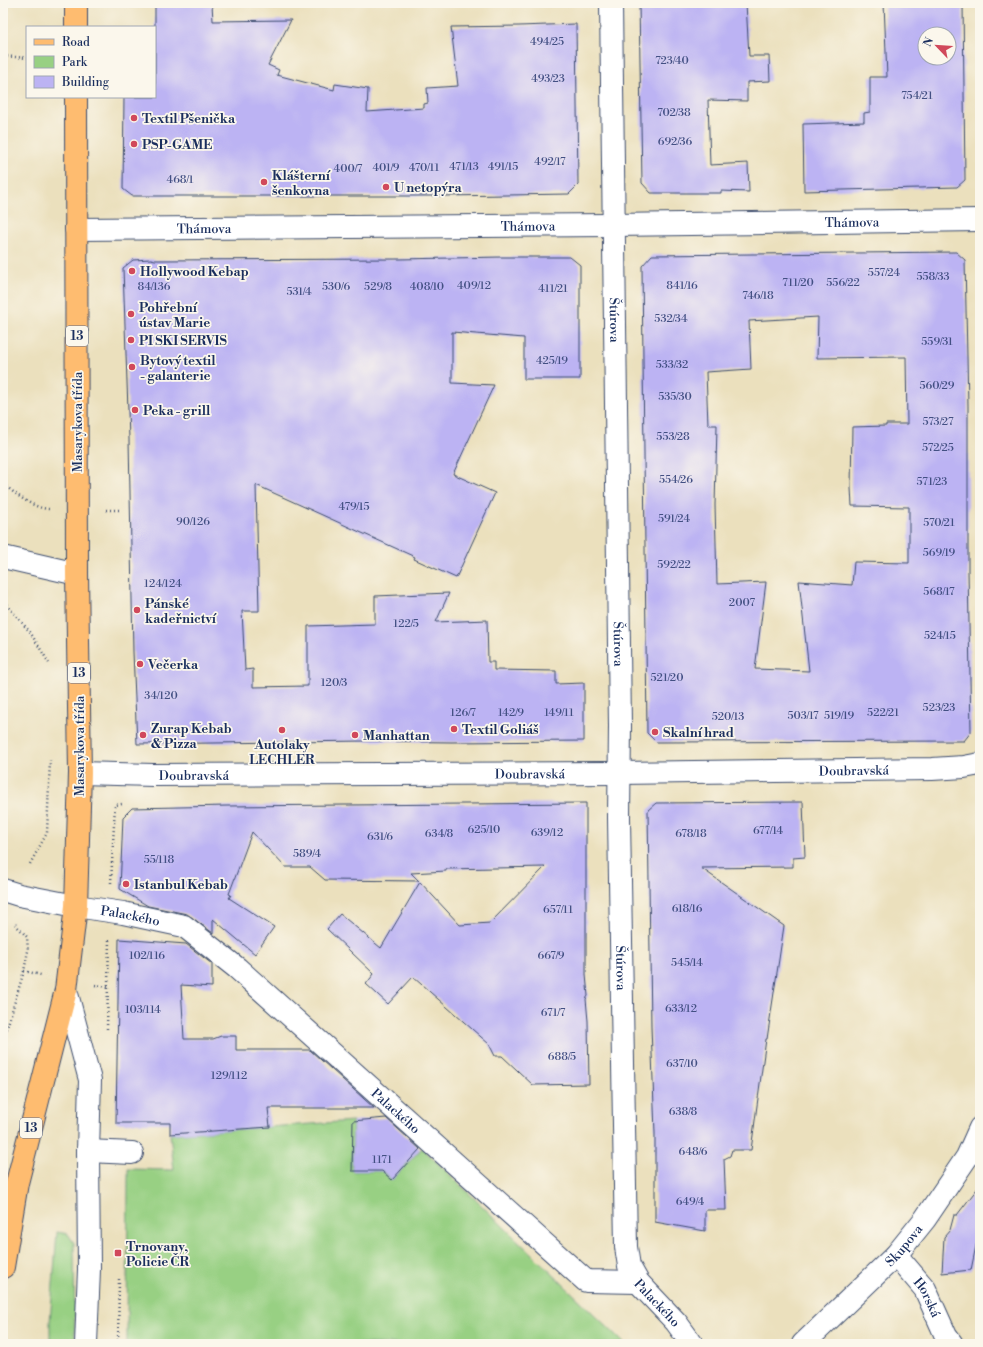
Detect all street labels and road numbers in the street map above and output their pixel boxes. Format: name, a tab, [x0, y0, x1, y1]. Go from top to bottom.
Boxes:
street label: Thámova	[825, 214, 880, 231]
street label: Thámova	[501, 218, 556, 235]
street label: Thámova	[177, 221, 232, 237]
street label: Štúrova	[606, 297, 623, 343]
road number: 13	[66, 326, 88, 346]
street label: Masarykova třída	[70, 371, 86, 472]
street label: Štúrova	[610, 621, 627, 667]
road number: 13	[68, 663, 90, 683]
street label: Masarykova třída	[72, 695, 88, 796]
street label: Doubravská	[819, 763, 890, 779]
street label: Doubravská	[495, 766, 566, 783]
street label: Doubravská	[159, 768, 230, 784]
street label: Palackého	[100, 903, 161, 930]
street label: Štúrova	[612, 945, 629, 991]
street label: Palackého	[368, 1085, 423, 1137]
road number: 13	[20, 1118, 42, 1138]
street label: Skupova	[882, 1221, 927, 1270]
street label: Horská	[910, 1274, 944, 1320]
street label: Palackého	[630, 1276, 683, 1331]

